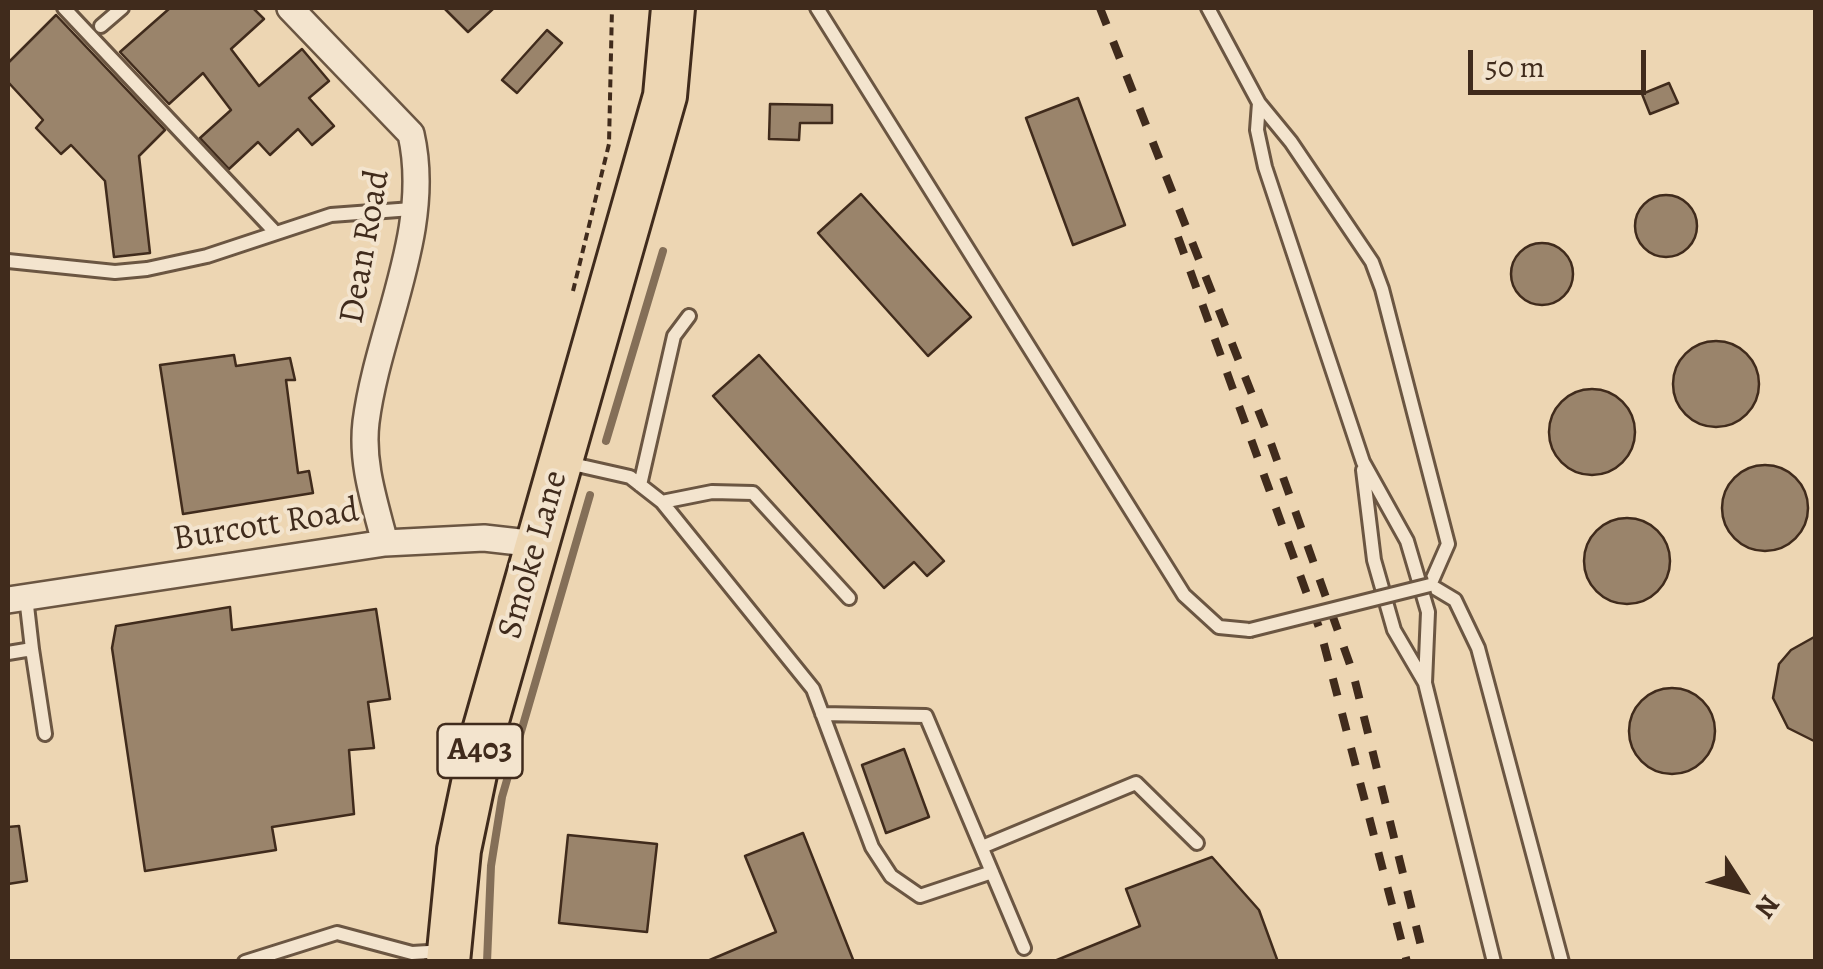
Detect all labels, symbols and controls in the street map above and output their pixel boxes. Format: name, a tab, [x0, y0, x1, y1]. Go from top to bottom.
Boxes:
scale bar	[1473, 30, 1650, 92]
text: 50 m	[1485, 47, 1545, 87]
street label: Dean Road	[332, 167, 400, 327]
street label: Smoke Lane	[490, 466, 578, 644]
street label: Burcott Road	[170, 491, 362, 561]
road number: A403	[438, 724, 522, 778]
north arrow	[1693, 839, 1793, 939]
text: N	[1746, 887, 1789, 926]

